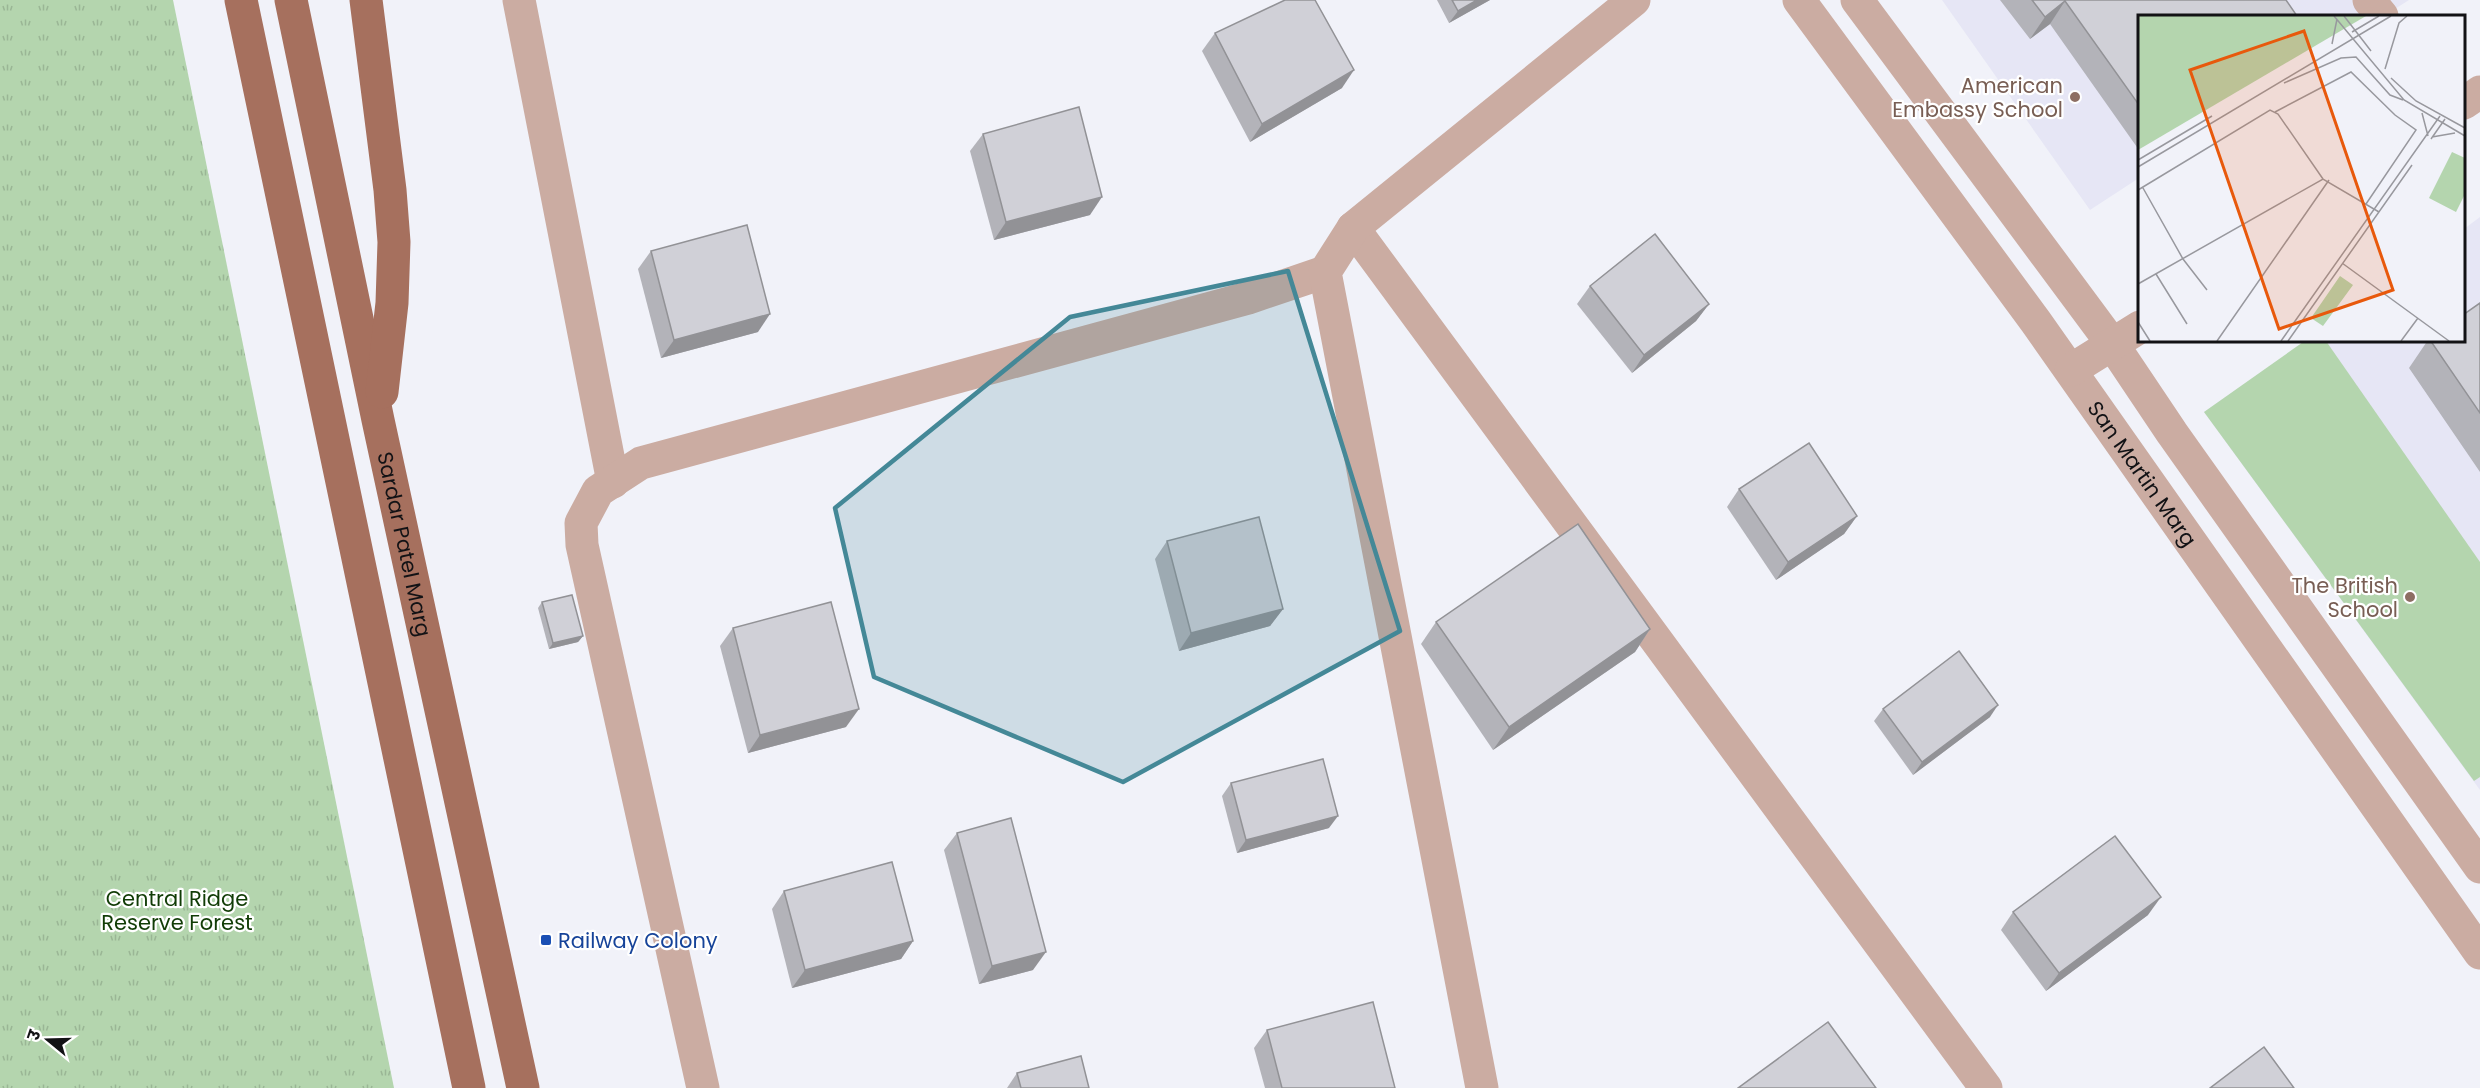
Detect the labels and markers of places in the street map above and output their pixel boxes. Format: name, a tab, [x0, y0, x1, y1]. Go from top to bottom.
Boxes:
place label: American Embassy School	[1892, 71, 2063, 124]
marker: American Embassy School	[2068, 90, 2082, 104]
place label: The British School	[2291, 571, 2398, 624]
marker: The British School	[2403, 590, 2417, 604]
place label: Railway Colony	[558, 926, 718, 955]
marker: Railway Colony	[539, 933, 553, 947]

